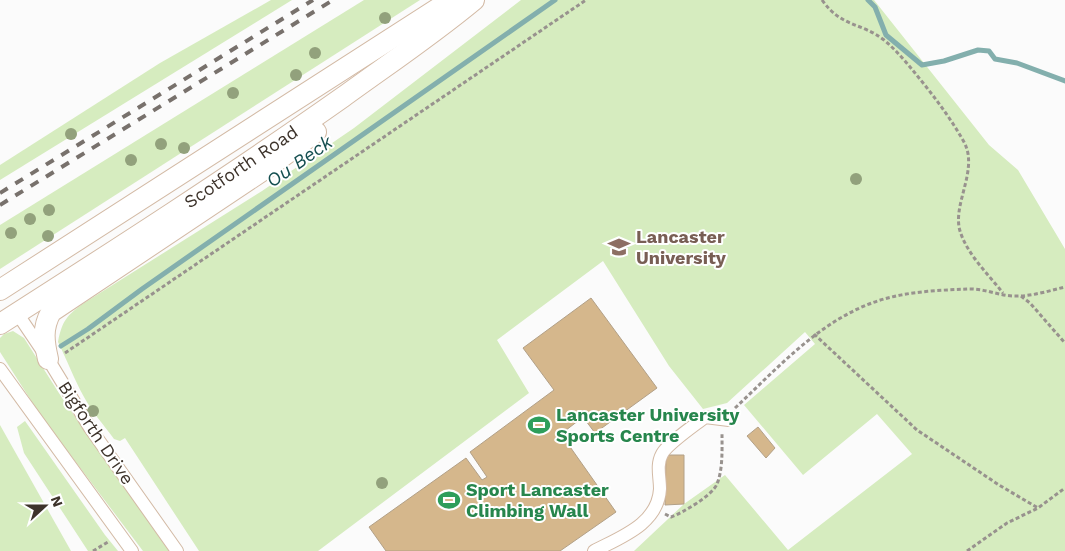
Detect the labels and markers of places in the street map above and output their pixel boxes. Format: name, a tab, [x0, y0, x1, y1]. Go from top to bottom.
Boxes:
place label: Lancaster University	[636, 226, 727, 268]
school or university icon: Lancaster University	[606, 234, 632, 260]
place label: Lancaster University Sports Centre	[556, 404, 740, 446]
sports icon: Lancaster University Sports Centre	[526, 412, 552, 438]
place label: Sport Lancaster Climbing Wall	[466, 479, 609, 521]
sports icon: Sport Lancaster Climbing Wall	[436, 487, 462, 513]

